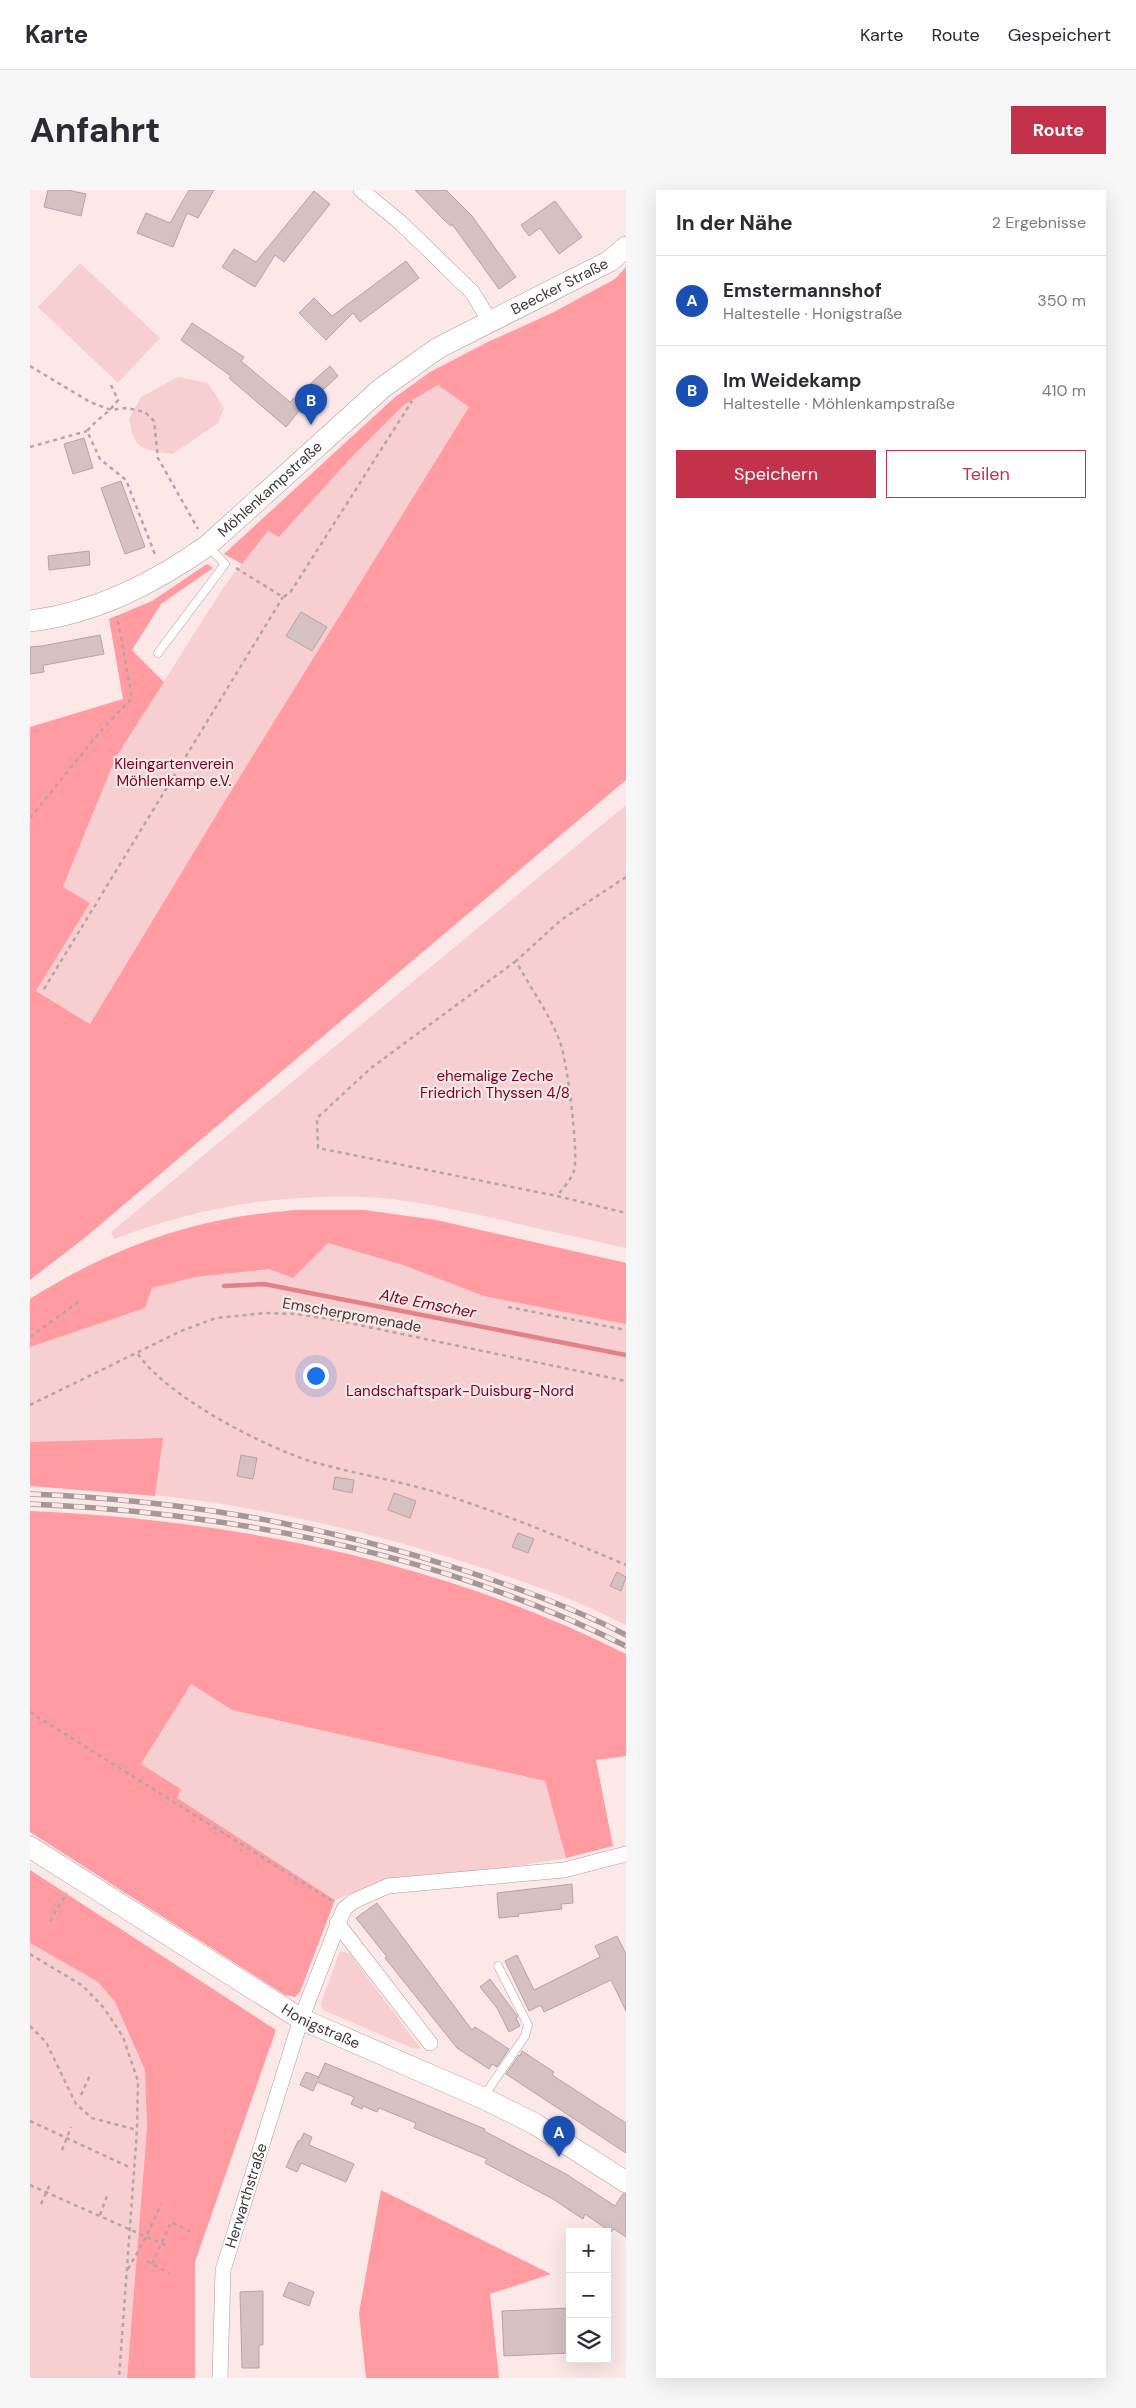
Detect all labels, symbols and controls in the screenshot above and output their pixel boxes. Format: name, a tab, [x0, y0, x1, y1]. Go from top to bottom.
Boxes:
text: Karte	[25, 19, 88, 50]
text: Karte	[860, 23, 904, 47]
text: Route	[932, 23, 980, 47]
text: Gespeichert	[1008, 23, 1111, 47]
button: Route	[1011, 106, 1106, 154]
text: Anfahrt	[30, 107, 160, 153]
text: In der Nähe	[676, 209, 793, 237]
text: 2 Ergebnisse	[992, 212, 1086, 233]
street label: Beecker Straße	[508, 254, 612, 319]
text: Emstermannshof	[723, 278, 882, 303]
text: A	[686, 290, 698, 311]
text: 350 m	[1037, 290, 1086, 311]
text: Haltestelle · Honigstraße	[723, 303, 902, 324]
text: Im Weidekamp	[723, 368, 861, 393]
text: B	[687, 380, 697, 401]
text: 410 m	[1042, 380, 1086, 401]
pin: B	[295, 384, 327, 425]
text: Haltestelle · Möhlenkampstraße	[723, 393, 955, 414]
street label: Möhlenkampstraße	[213, 437, 326, 542]
button: Speichern	[676, 450, 876, 498]
button: Teilen	[886, 450, 1086, 498]
park label: Kleingartenverein Möhlenkamp e.V.	[114, 754, 234, 791]
park label: ehemalige Zeche Friedrich Thyssen 4/8	[420, 1066, 570, 1103]
water label: Alte Emscher	[377, 1284, 479, 1323]
street label: Emscherpromenade	[281, 1293, 423, 1337]
your location	[303, 1363, 329, 1389]
park label: Landschaftspark-Duisburg-Nord	[346, 1381, 574, 1401]
street label: Honigstraße	[278, 1999, 363, 2053]
pin: A	[543, 2116, 575, 2157]
street label: Herwarthstraße	[220, 2141, 272, 2250]
map controls	[566, 2228, 611, 2363]
button: +	[566, 2228, 611, 2273]
button: −	[566, 2273, 611, 2318]
button: layers	[566, 2318, 611, 2363]

